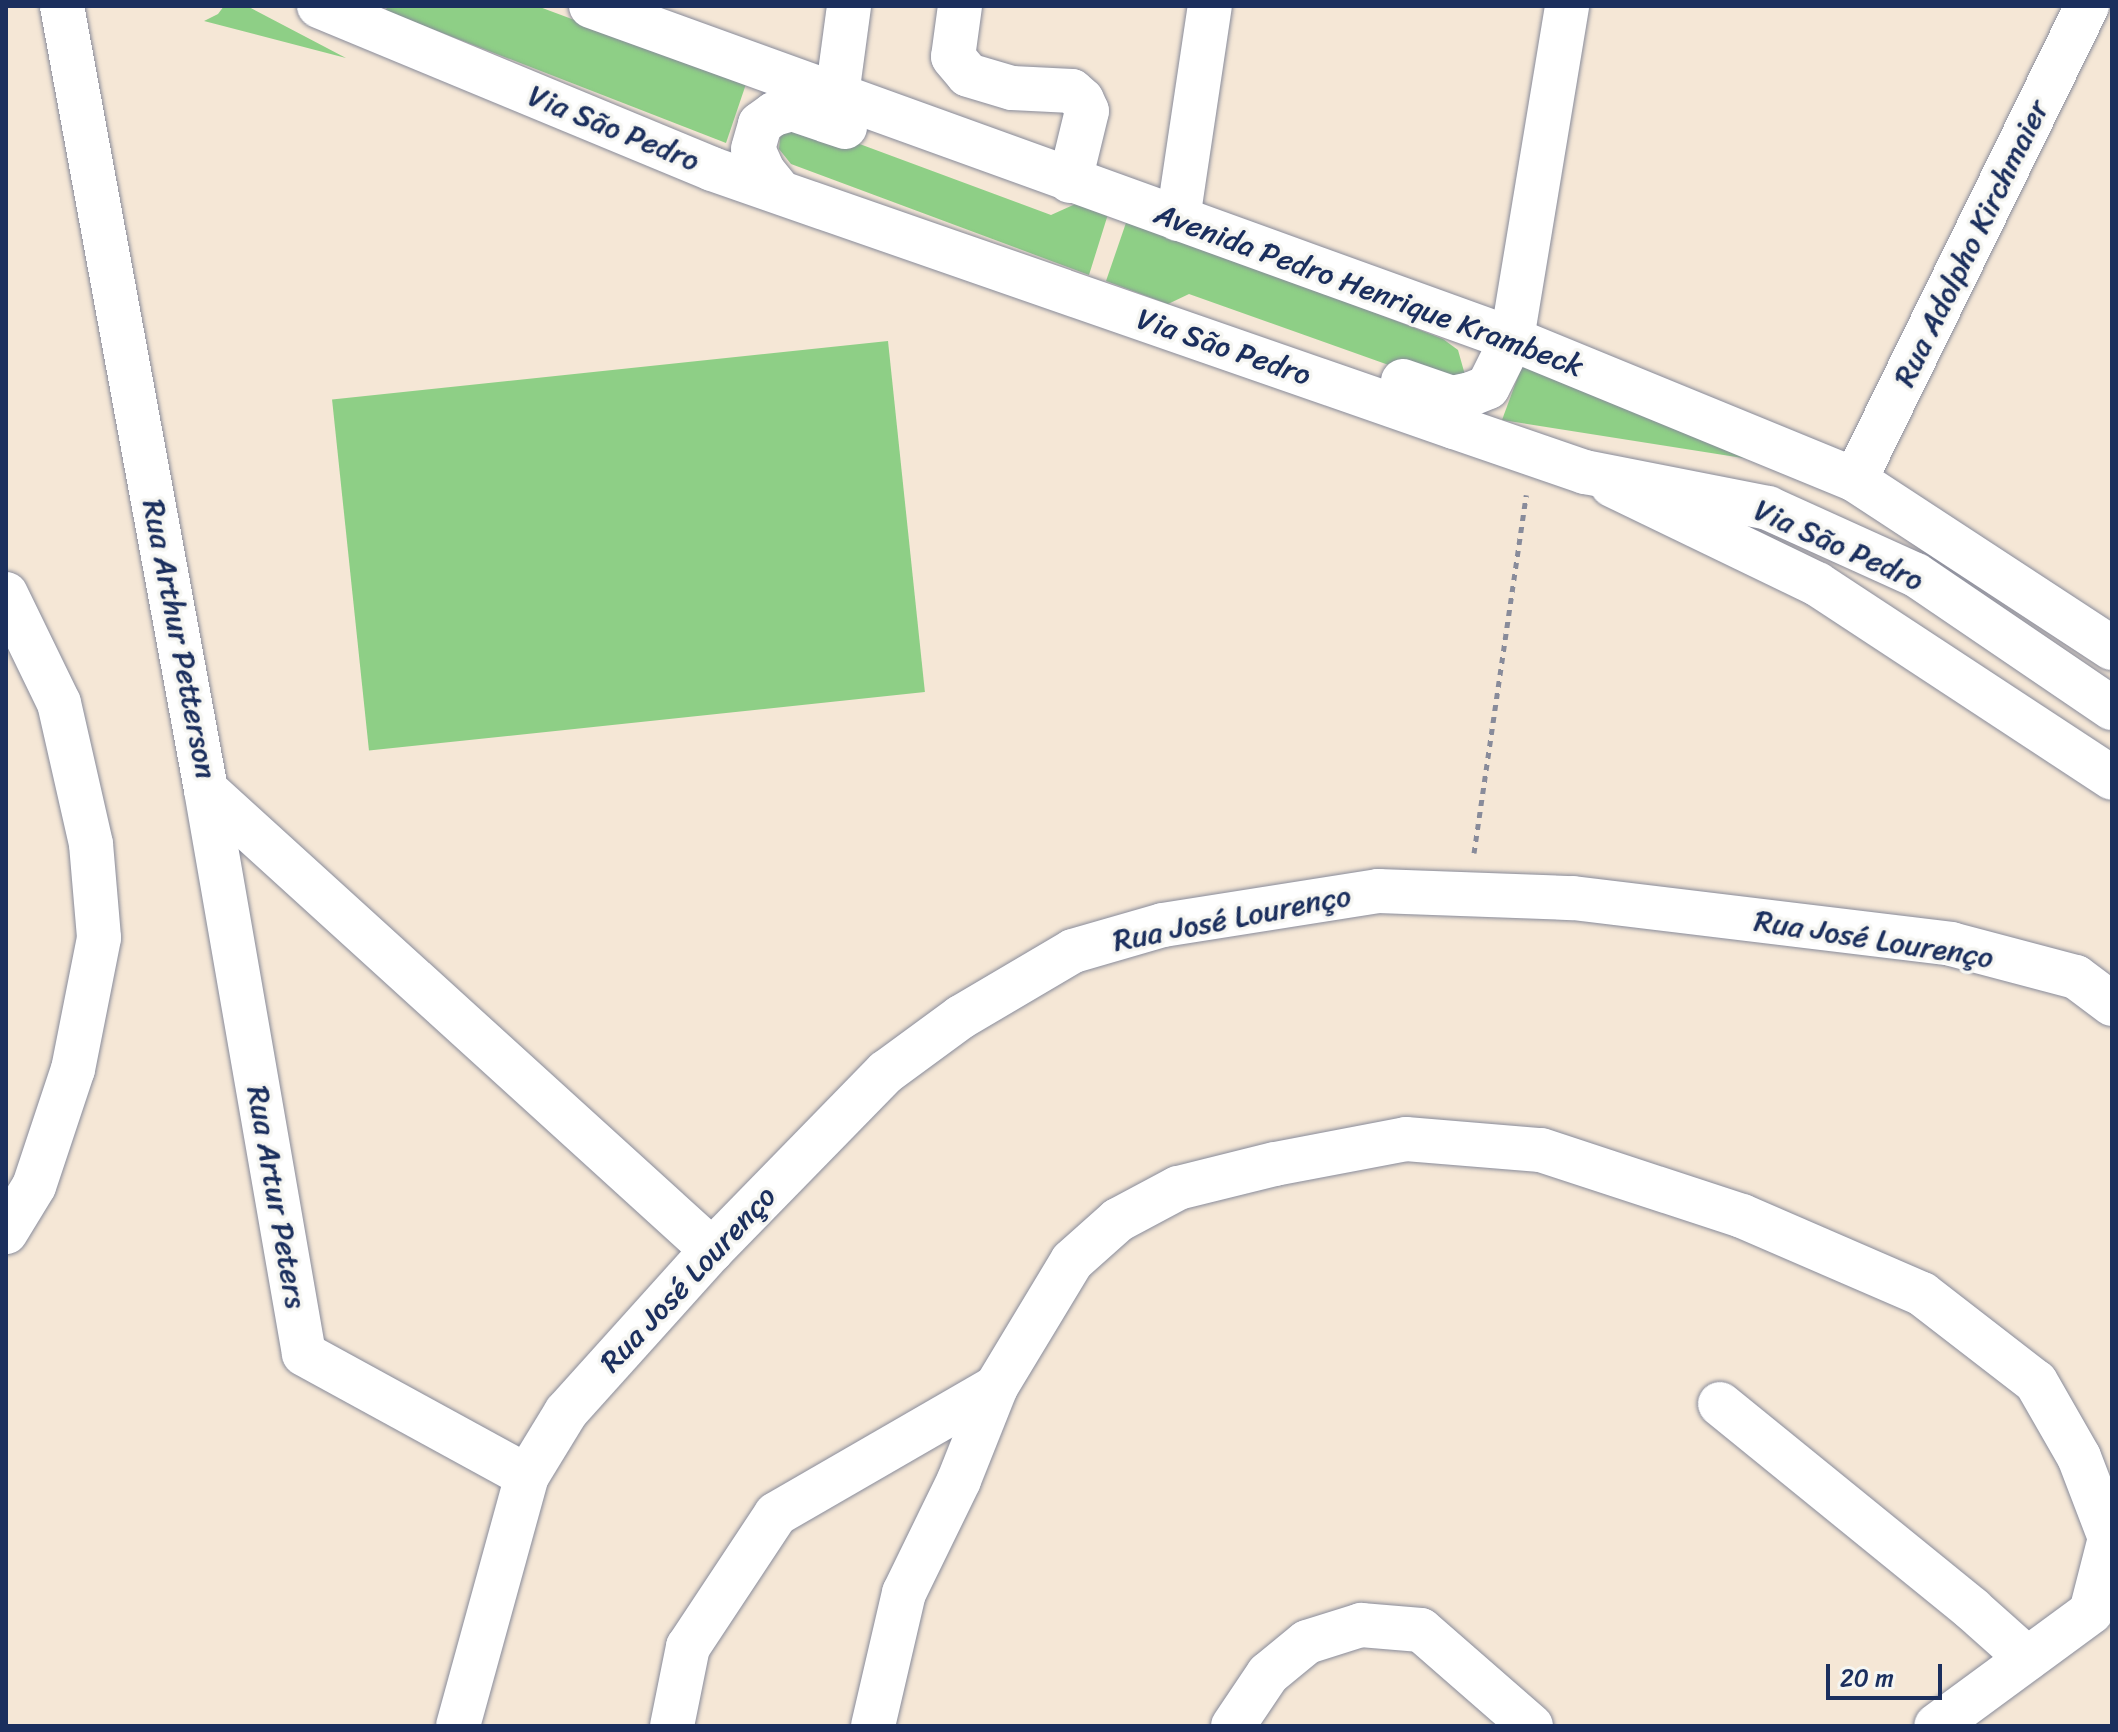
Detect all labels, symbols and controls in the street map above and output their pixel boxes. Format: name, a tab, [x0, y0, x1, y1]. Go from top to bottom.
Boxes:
street label: Via São Pedro	[522, 77, 706, 179]
street label: Rua Adolpho Kirchmaier	[1886, 94, 2056, 392]
street label: Avenida Pedro Henrique Krambeck	[1149, 195, 1589, 385]
street label: Via São Pedro	[1132, 300, 1316, 394]
street label: Via São Pedro	[1748, 491, 1930, 599]
street label: Rua Arthur Petterson	[135, 496, 225, 782]
street label: Rua José Lourenço	[1110, 877, 1354, 959]
street label: Rua José Lourenço	[1752, 902, 1996, 976]
street label: Rua Artur Peters	[240, 1083, 314, 1311]
street label: Rua José Lourenço	[592, 1178, 784, 1380]
scale bar	[1830, 1648, 1946, 1698]
text: 20 m	[1840, 1657, 1894, 1699]

